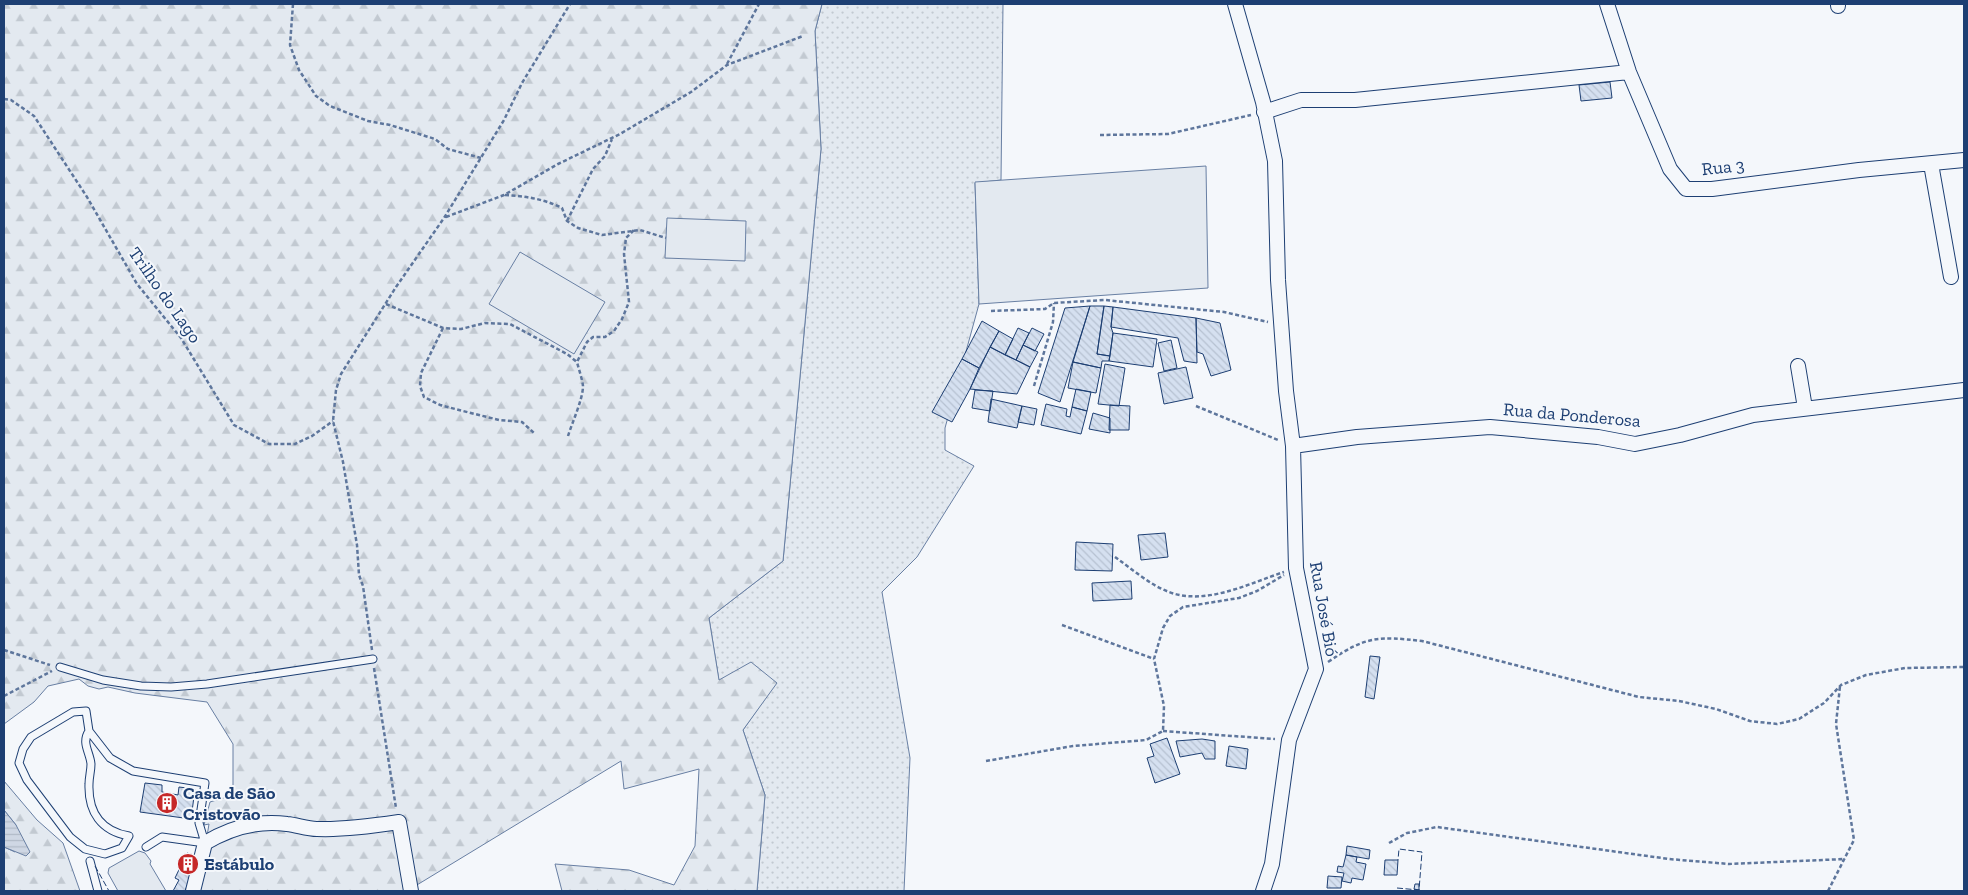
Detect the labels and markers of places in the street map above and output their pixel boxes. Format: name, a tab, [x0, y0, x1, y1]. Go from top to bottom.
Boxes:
place label: Casa de São Cristovão	[183, 782, 276, 825]
building icon: Casa de São Cristovão	[155, 791, 179, 815]
building icon: Estábulo	[176, 852, 200, 876]
place label: Estábulo	[204, 853, 275, 875]

